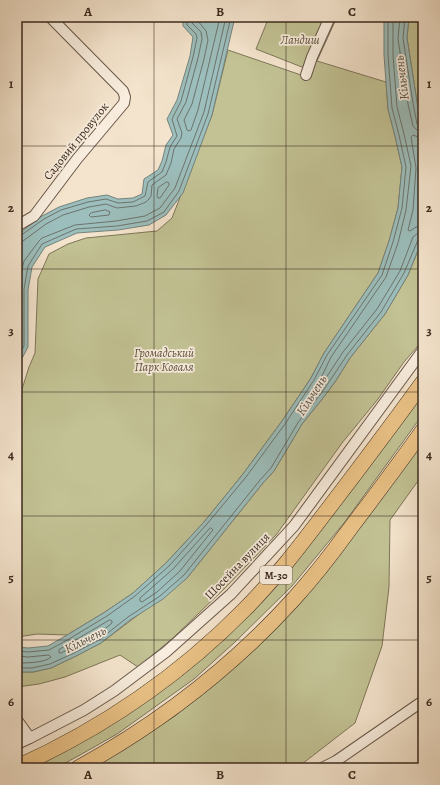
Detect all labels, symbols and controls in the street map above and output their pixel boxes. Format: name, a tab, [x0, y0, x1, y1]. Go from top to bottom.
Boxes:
text: A	[83, 3, 93, 20]
text: B	[216, 3, 224, 20]
text: C	[348, 3, 356, 20]
park label: Ландиш	[280, 32, 320, 48]
water label: Кільчень	[390, 54, 413, 101]
text: 1	[9, 75, 14, 92]
text: 1	[427, 75, 432, 92]
street label: Садовий провулок	[40, 99, 112, 183]
text: 2	[8, 199, 15, 216]
text: 2	[426, 199, 433, 216]
text: 3	[8, 322, 14, 339]
text: 3	[426, 322, 432, 339]
park label: Громадський Парк Коваля	[134, 345, 194, 375]
water label: Кільчень	[292, 371, 331, 419]
text: 4	[8, 446, 14, 463]
text: 4	[426, 446, 432, 463]
street label: Шосейна вулиця	[201, 529, 273, 603]
road number: М-30	[260, 566, 292, 584]
text: 5	[8, 569, 14, 586]
text: 5	[426, 569, 432, 586]
water label: Кільчень	[61, 621, 110, 657]
text: 6	[8, 693, 14, 710]
text: 6	[426, 693, 432, 710]
text: A	[83, 766, 93, 783]
text: B	[216, 766, 224, 783]
text: C	[348, 766, 356, 783]

